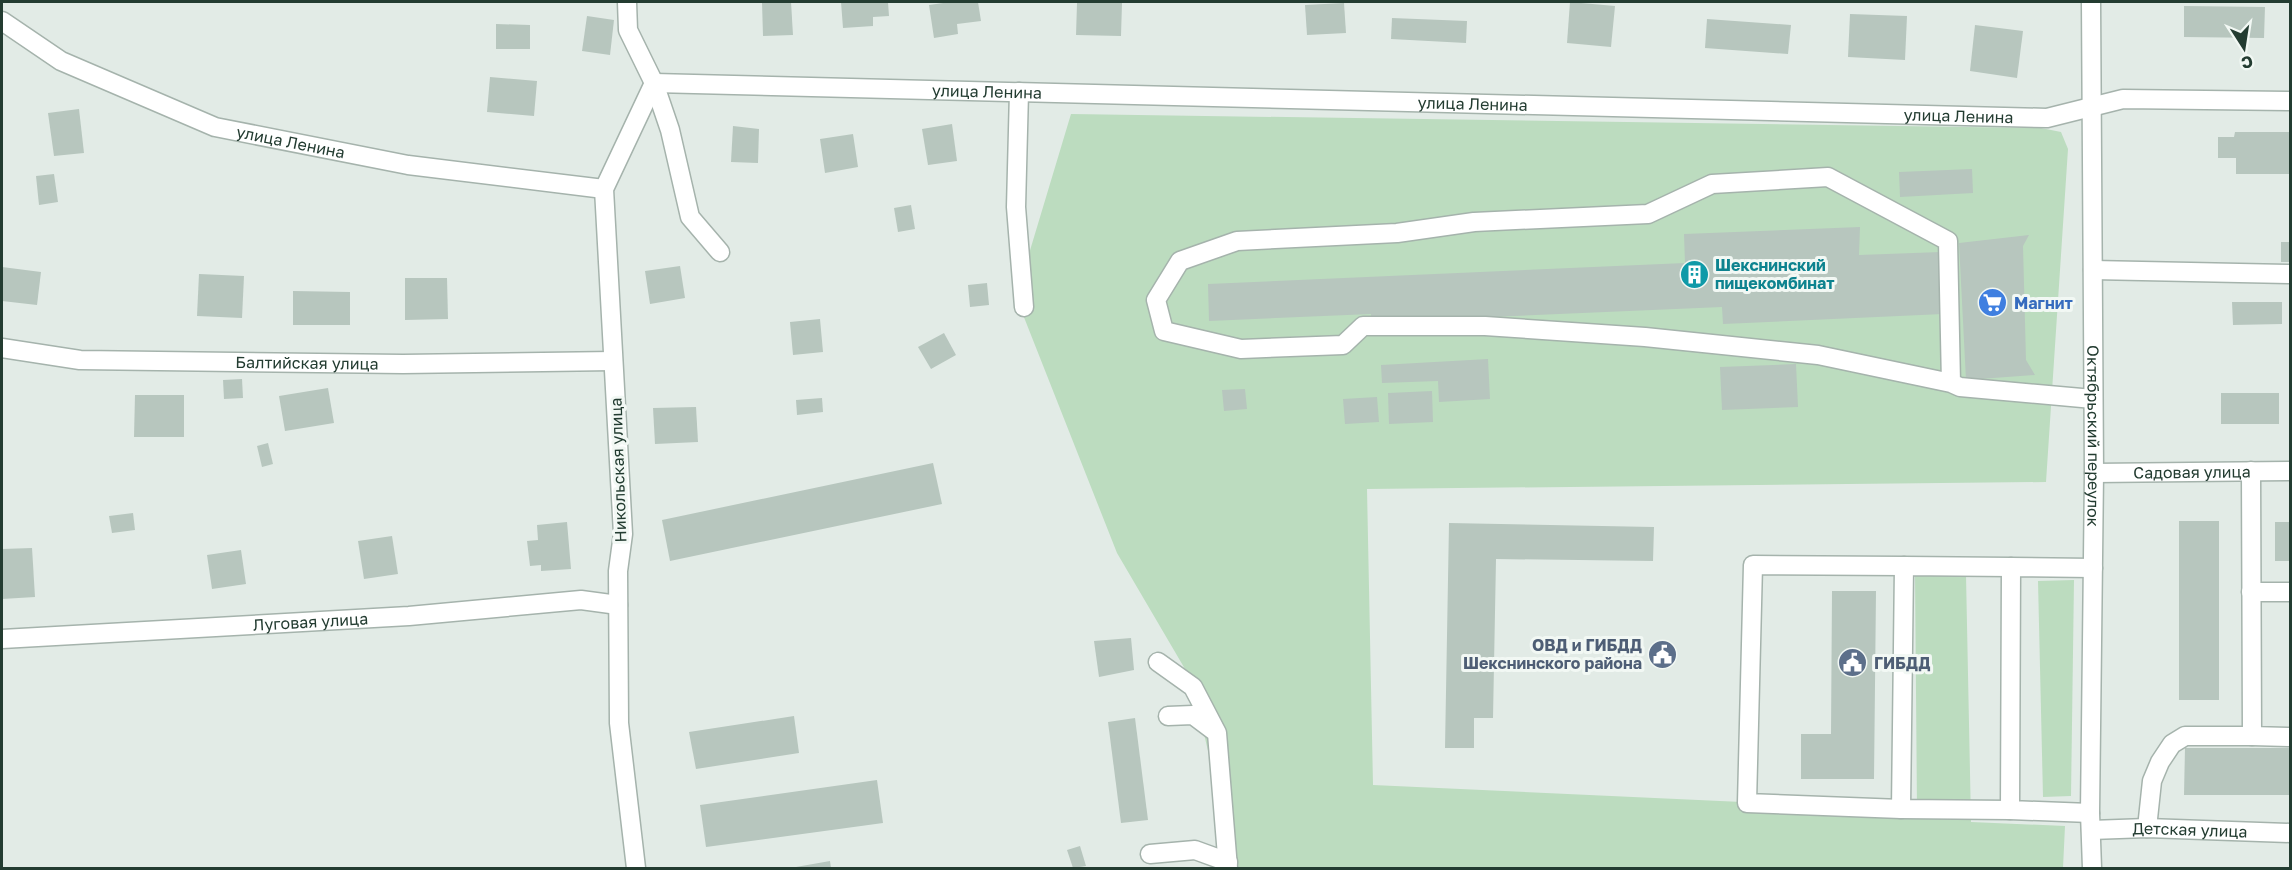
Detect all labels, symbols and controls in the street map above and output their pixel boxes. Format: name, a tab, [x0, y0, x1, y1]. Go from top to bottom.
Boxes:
north arrow	[2214, 18, 2274, 78]
text: С	[2239, 52, 2255, 74]
street label: улица Ленина	[932, 80, 1042, 103]
street label: улица Ленина	[1418, 92, 1528, 115]
street label: улица Ленина	[1903, 104, 2014, 127]
street label: улица Ленина	[235, 121, 347, 162]
place label: Шекснинский пищекомбинат	[1715, 255, 1835, 293]
building icon: Шекснинский пищекомбинат	[1678, 258, 1710, 290]
supermarket icon: Магнит	[1977, 287, 2009, 319]
place label: Магнит	[2014, 293, 2073, 313]
street label: Октябрьский переулок	[2083, 345, 2104, 527]
street label: Балтийская улица	[235, 352, 379, 374]
street label: Никольская улица	[605, 397, 631, 543]
street label: Садовая улица	[2133, 461, 2251, 483]
street label: Луговая улица	[252, 608, 369, 635]
place label: ОВД и ГИБДД Шекснинского района	[1463, 635, 1642, 673]
public building icon: ОВД и ГИБДД Шекснинского района	[1647, 638, 1679, 670]
public building icon: ГИБДД	[1837, 647, 1869, 679]
place label: ГИБДД	[1874, 653, 1931, 673]
street label: Детская улица	[2132, 818, 2248, 842]

